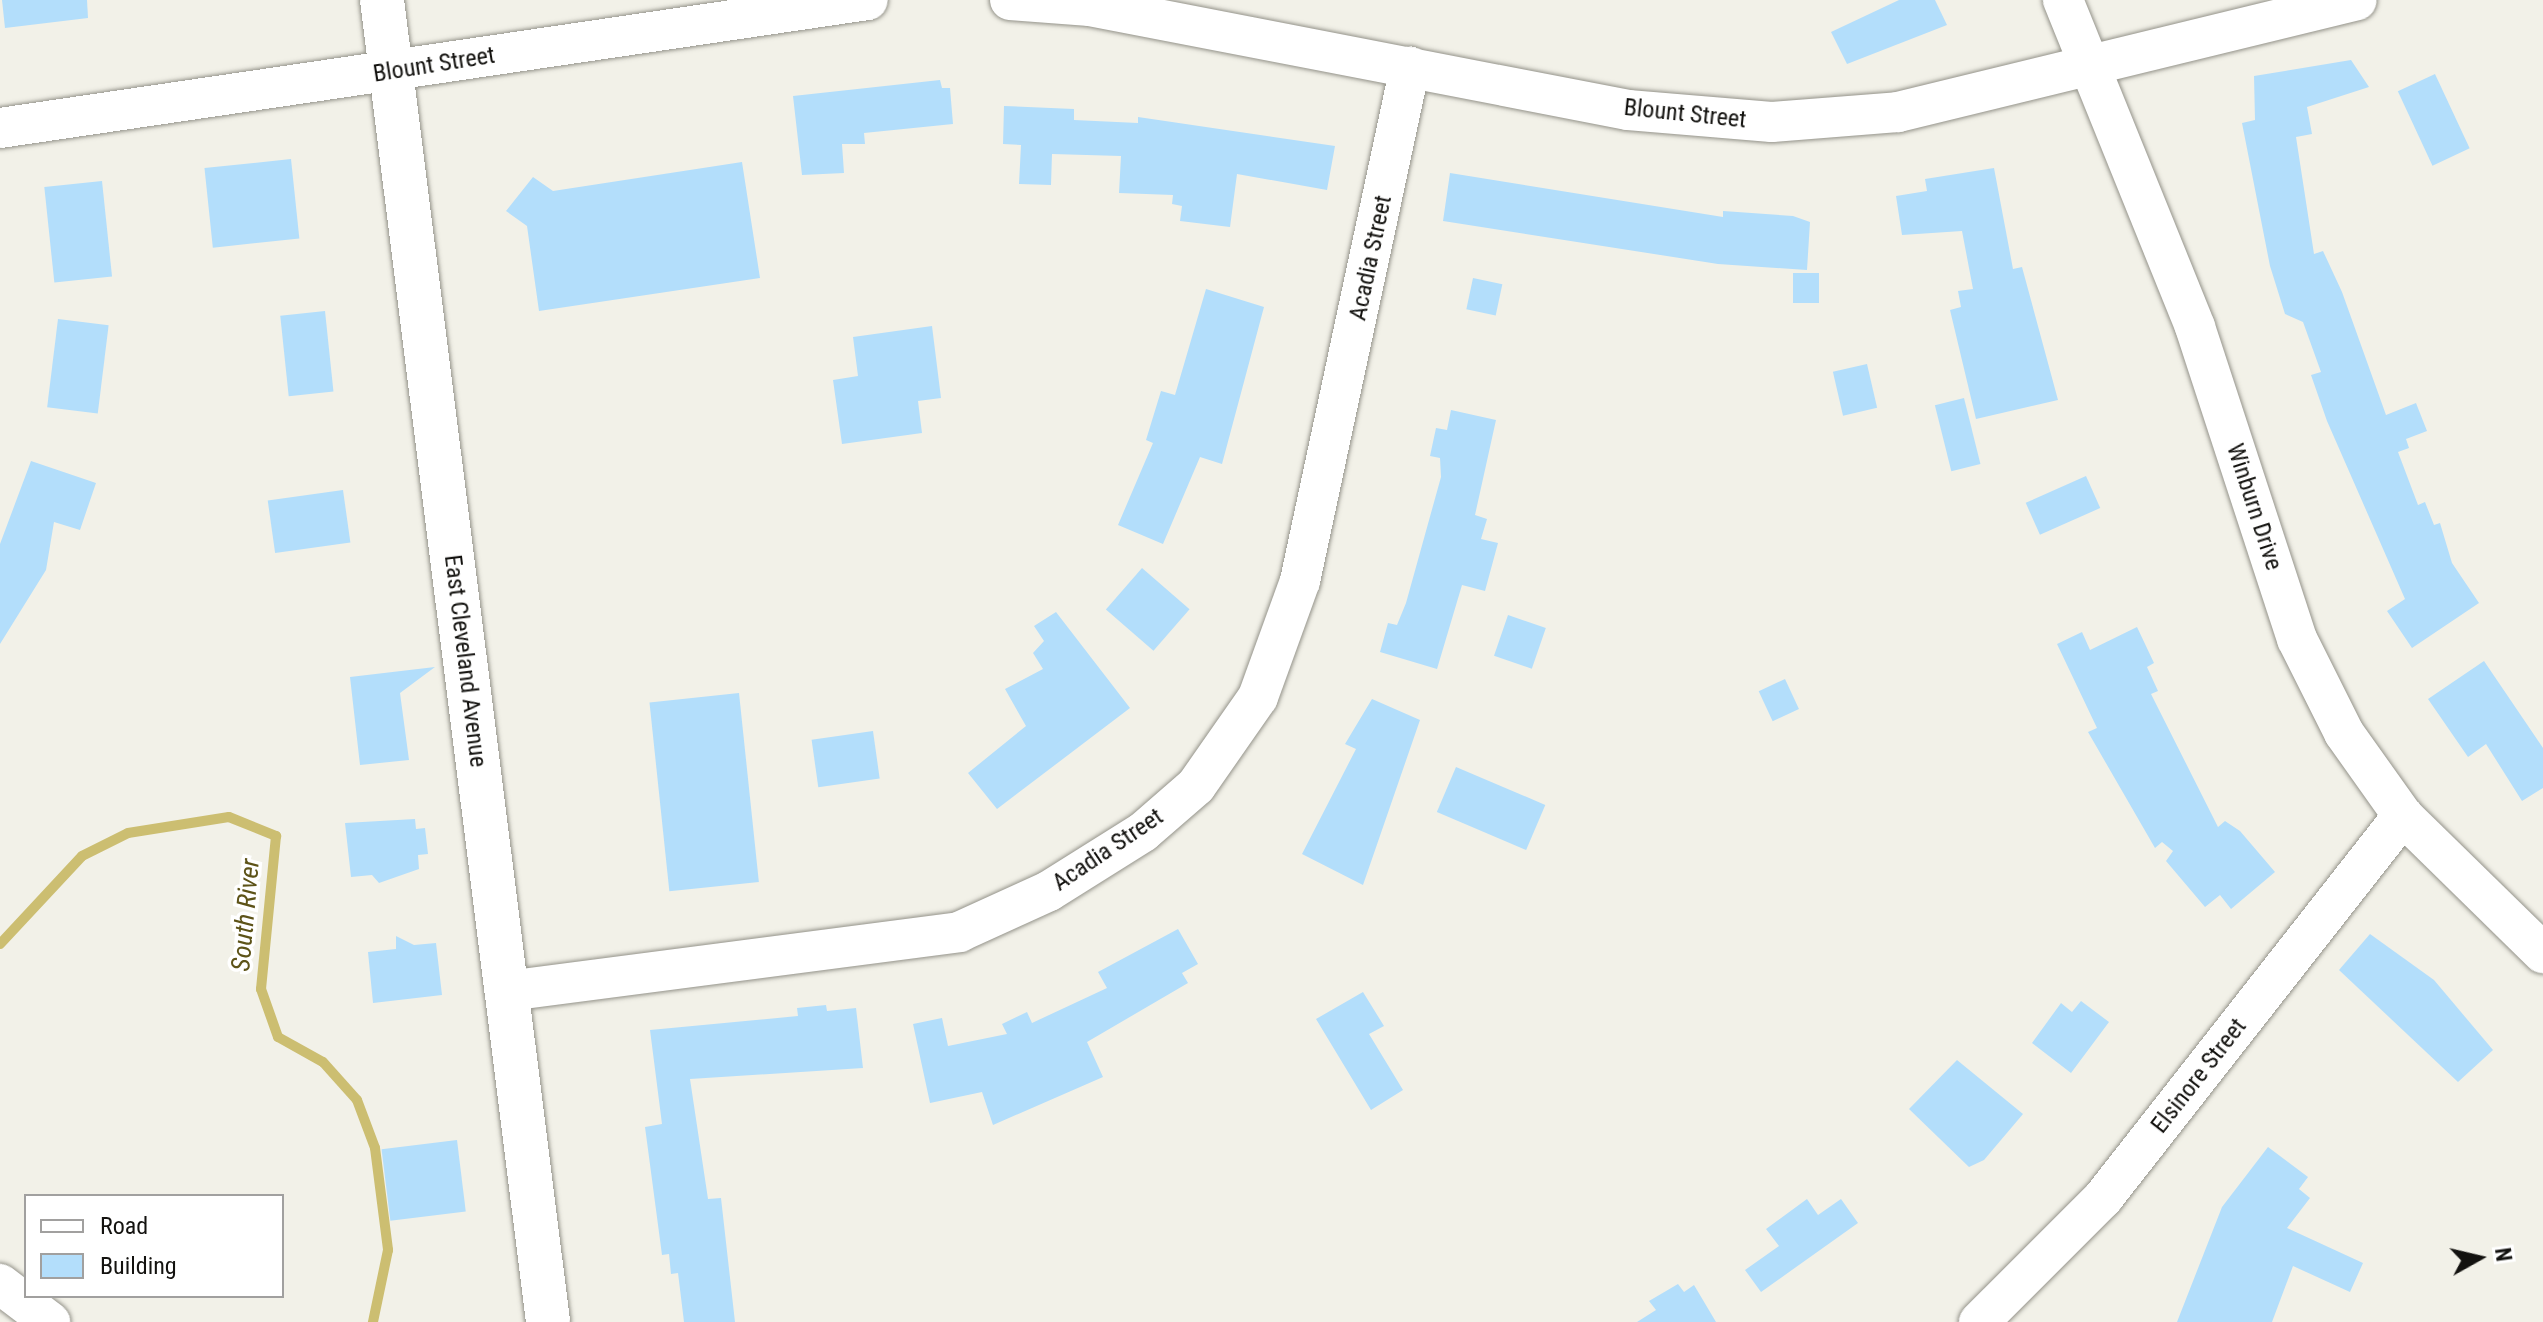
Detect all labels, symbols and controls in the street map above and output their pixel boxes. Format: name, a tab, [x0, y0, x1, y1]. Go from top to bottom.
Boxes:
street label: Blount Street	[371, 41, 497, 89]
street label: Blount Street	[1622, 93, 1748, 135]
street label: Acadia Street	[1344, 193, 1398, 323]
street label: Winburn Drive	[2220, 440, 2288, 574]
street label: East Cleveland Avenue	[438, 553, 492, 769]
street label: Acadia Street	[1047, 803, 1169, 897]
water label: South River	[226, 857, 266, 973]
street label: Elsinore Street	[2145, 1013, 2253, 1139]
legend	[24, 1194, 284, 1298]
text: Road	[100, 1212, 148, 1240]
north arrow	[2439, 1218, 2519, 1298]
text: N	[2490, 1246, 2517, 1263]
text: Building	[100, 1252, 177, 1280]

